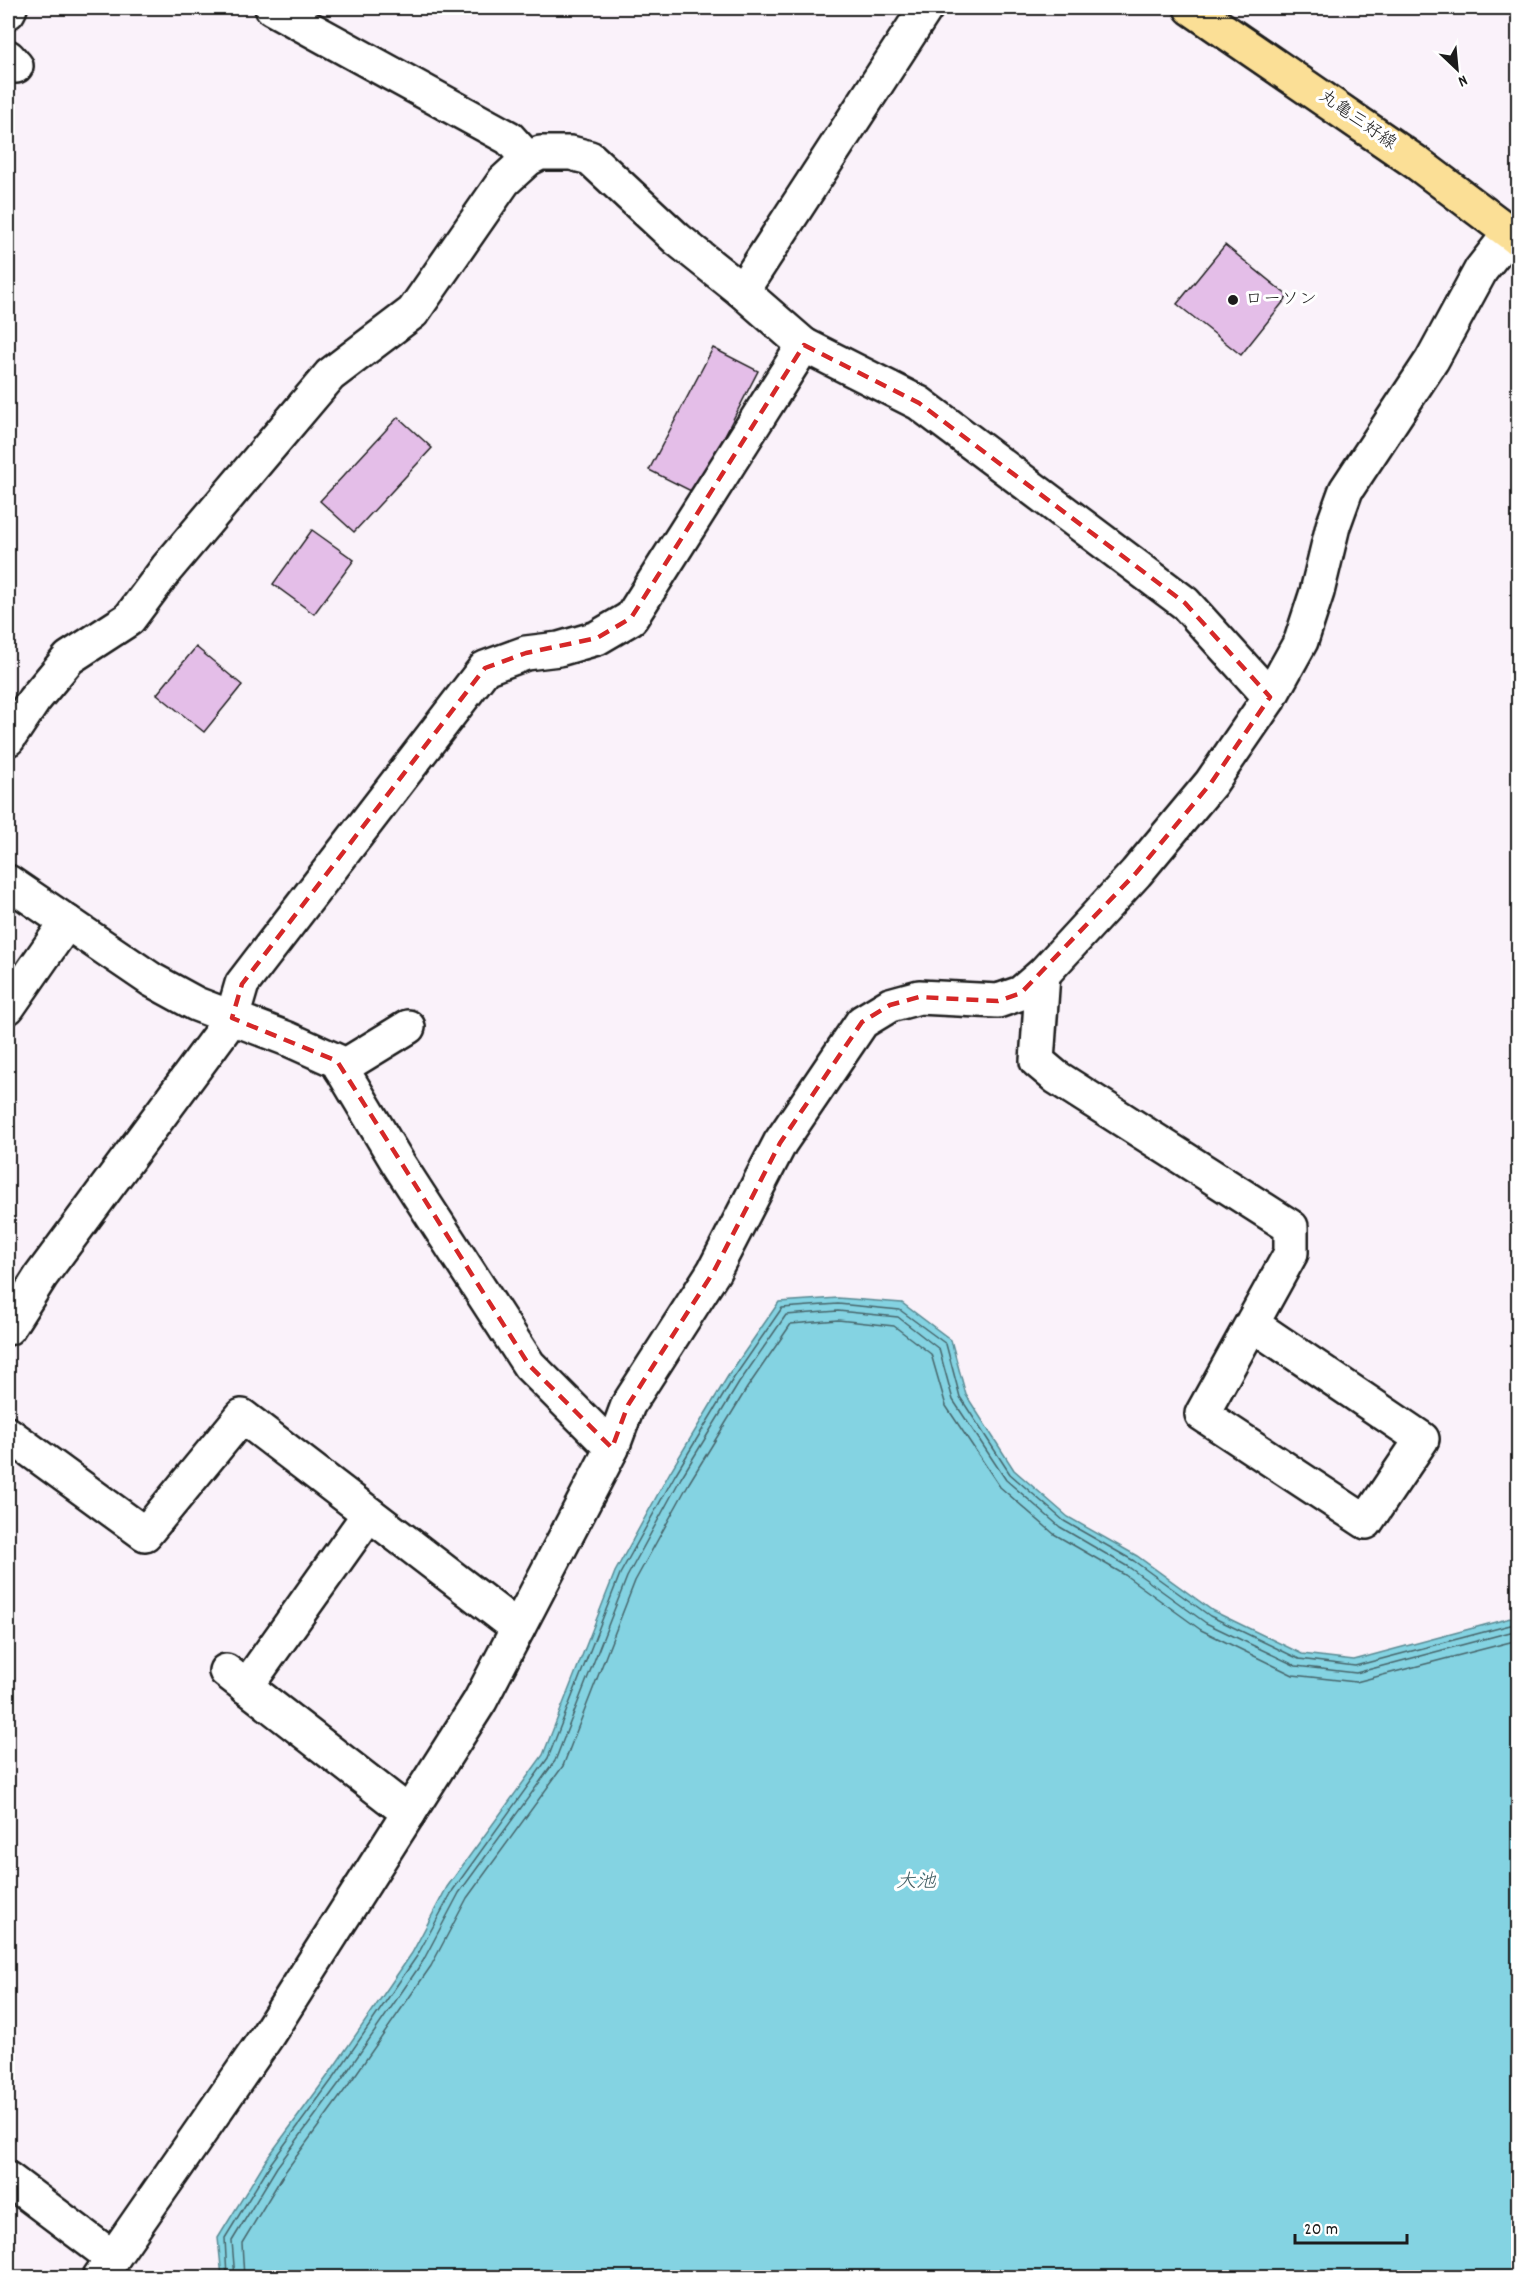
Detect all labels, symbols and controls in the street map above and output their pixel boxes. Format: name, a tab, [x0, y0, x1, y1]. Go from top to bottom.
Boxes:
north arrow	[1427, 39, 1487, 99]
text: N	[1454, 68, 1471, 92]
street label: 丸亀三好線	[1313, 85, 1401, 157]
place label: ローソン	[1245, 288, 1317, 313]
marker: ローソン	[1226, 293, 1240, 307]
water label: 大池	[896, 1869, 937, 1897]
scale bar	[1295, 2207, 1408, 2245]
text: 20 m	[1304, 2218, 1338, 2243]

